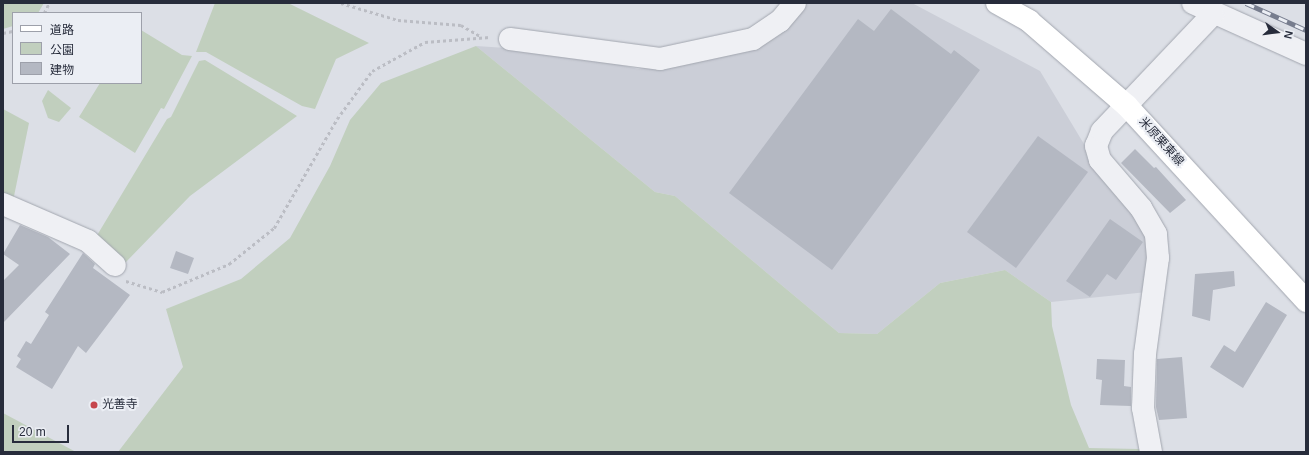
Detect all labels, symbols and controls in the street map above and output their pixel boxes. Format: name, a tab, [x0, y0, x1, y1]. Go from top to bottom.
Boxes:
legend	[12, 12, 142, 84]
north arrow	[1257, 12, 1297, 52]
text: 道路	[50, 23, 74, 37]
text: N	[1282, 30, 1295, 40]
text: 公園	[50, 43, 74, 57]
text: 建物	[50, 63, 74, 77]
street label: 米原栗東線	[1136, 115, 1186, 169]
place label: 光善寺	[102, 398, 138, 412]
marker: 光善寺	[89, 400, 99, 410]
scale bar	[14, 417, 71, 443]
text: 20 m	[19, 425, 46, 439]

